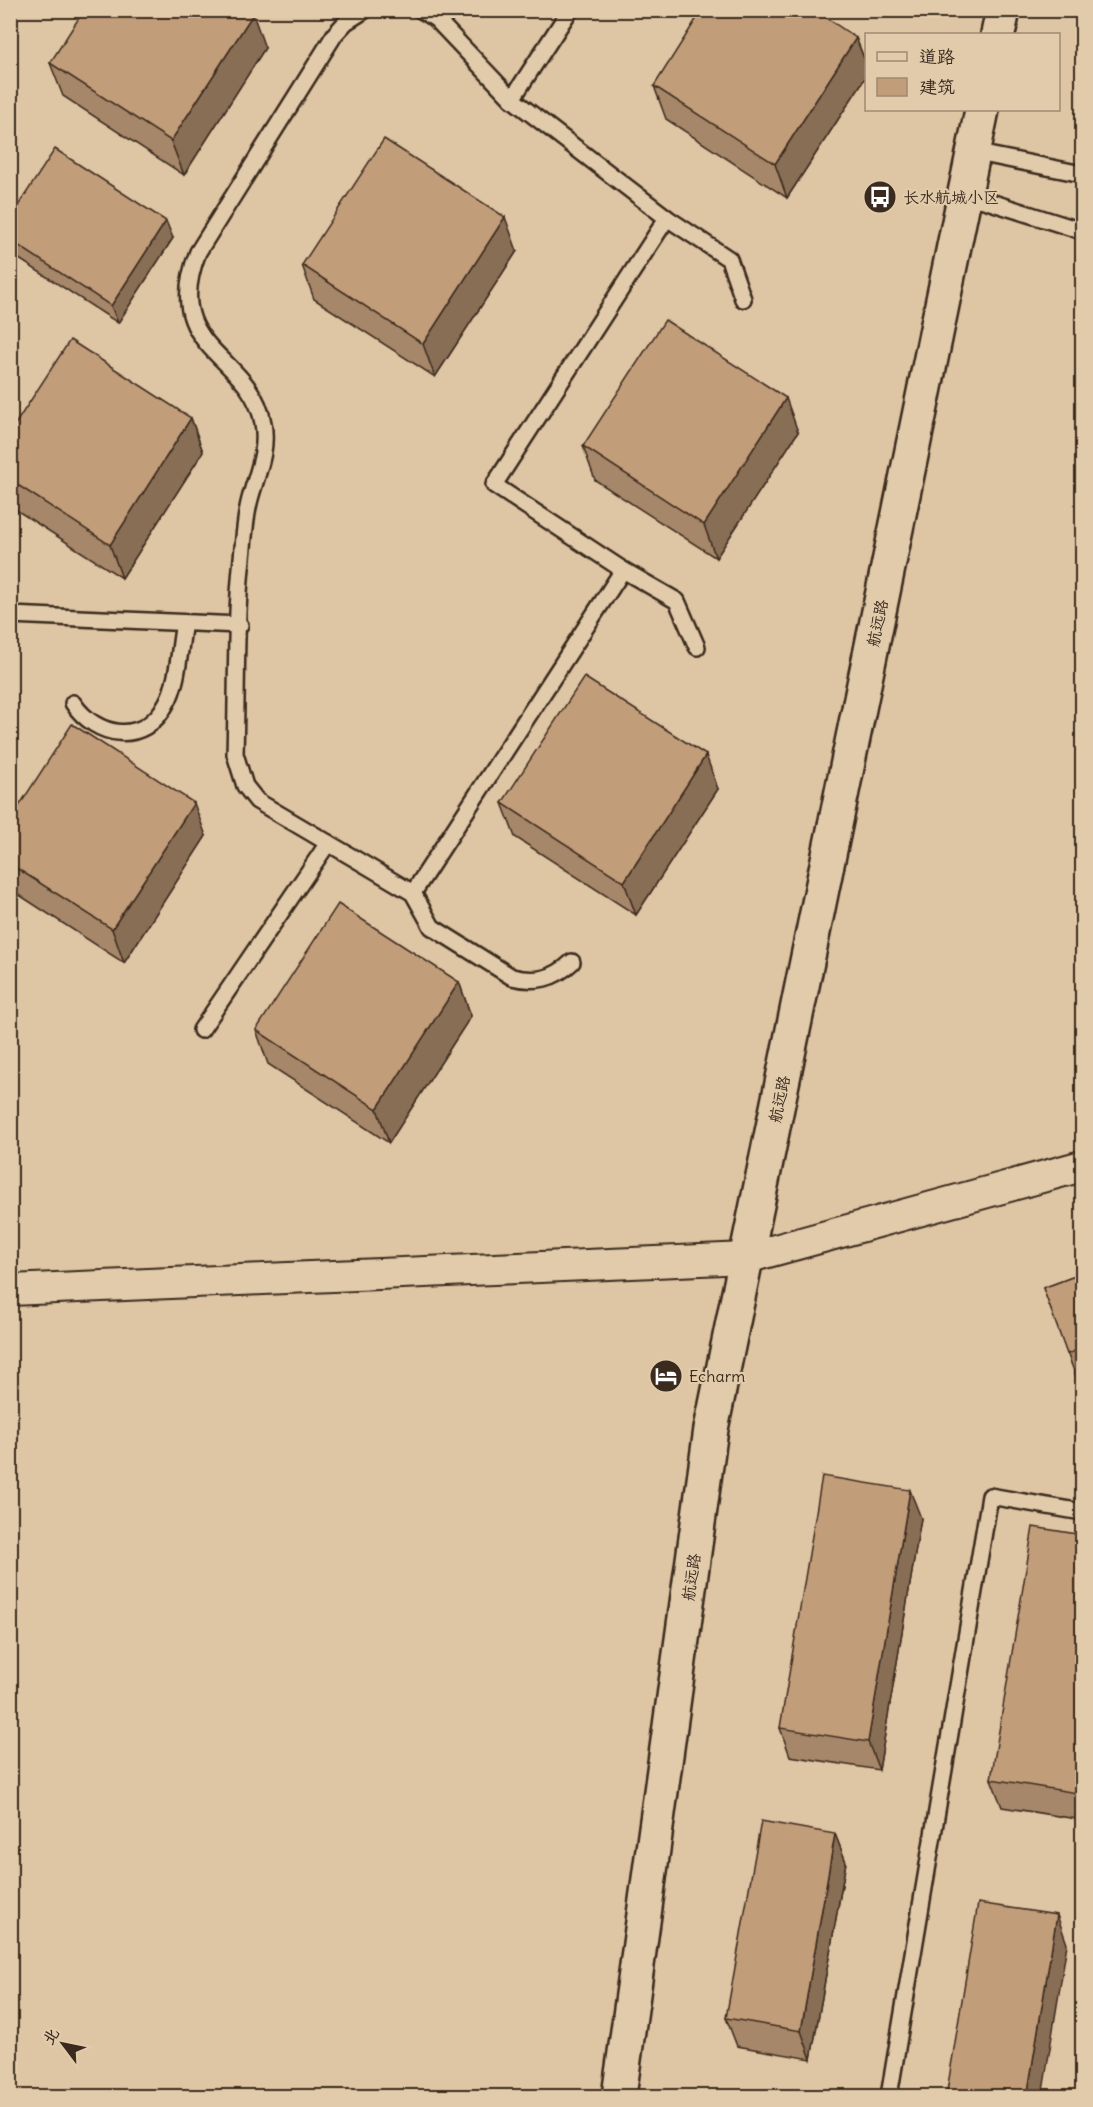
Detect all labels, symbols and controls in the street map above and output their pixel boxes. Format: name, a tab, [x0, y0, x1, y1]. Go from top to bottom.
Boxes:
legend	[865, 33, 1060, 111]
text: 道路	[919, 45, 955, 68]
text: 建筑	[919, 75, 955, 98]
bus stop icon: 长水航城小区	[862, 179, 898, 215]
place label: 长水航城小区	[903, 187, 999, 207]
street label: 航远路	[862, 597, 892, 649]
street label: 航远路	[764, 1073, 794, 1125]
hotel icon: Echarm	[648, 1358, 684, 1394]
place label: Echarm	[689, 1366, 745, 1386]
street label: 航远路	[678, 1552, 704, 1602]
north arrow	[33, 2014, 93, 2074]
text: 北	[38, 2024, 63, 2048]

